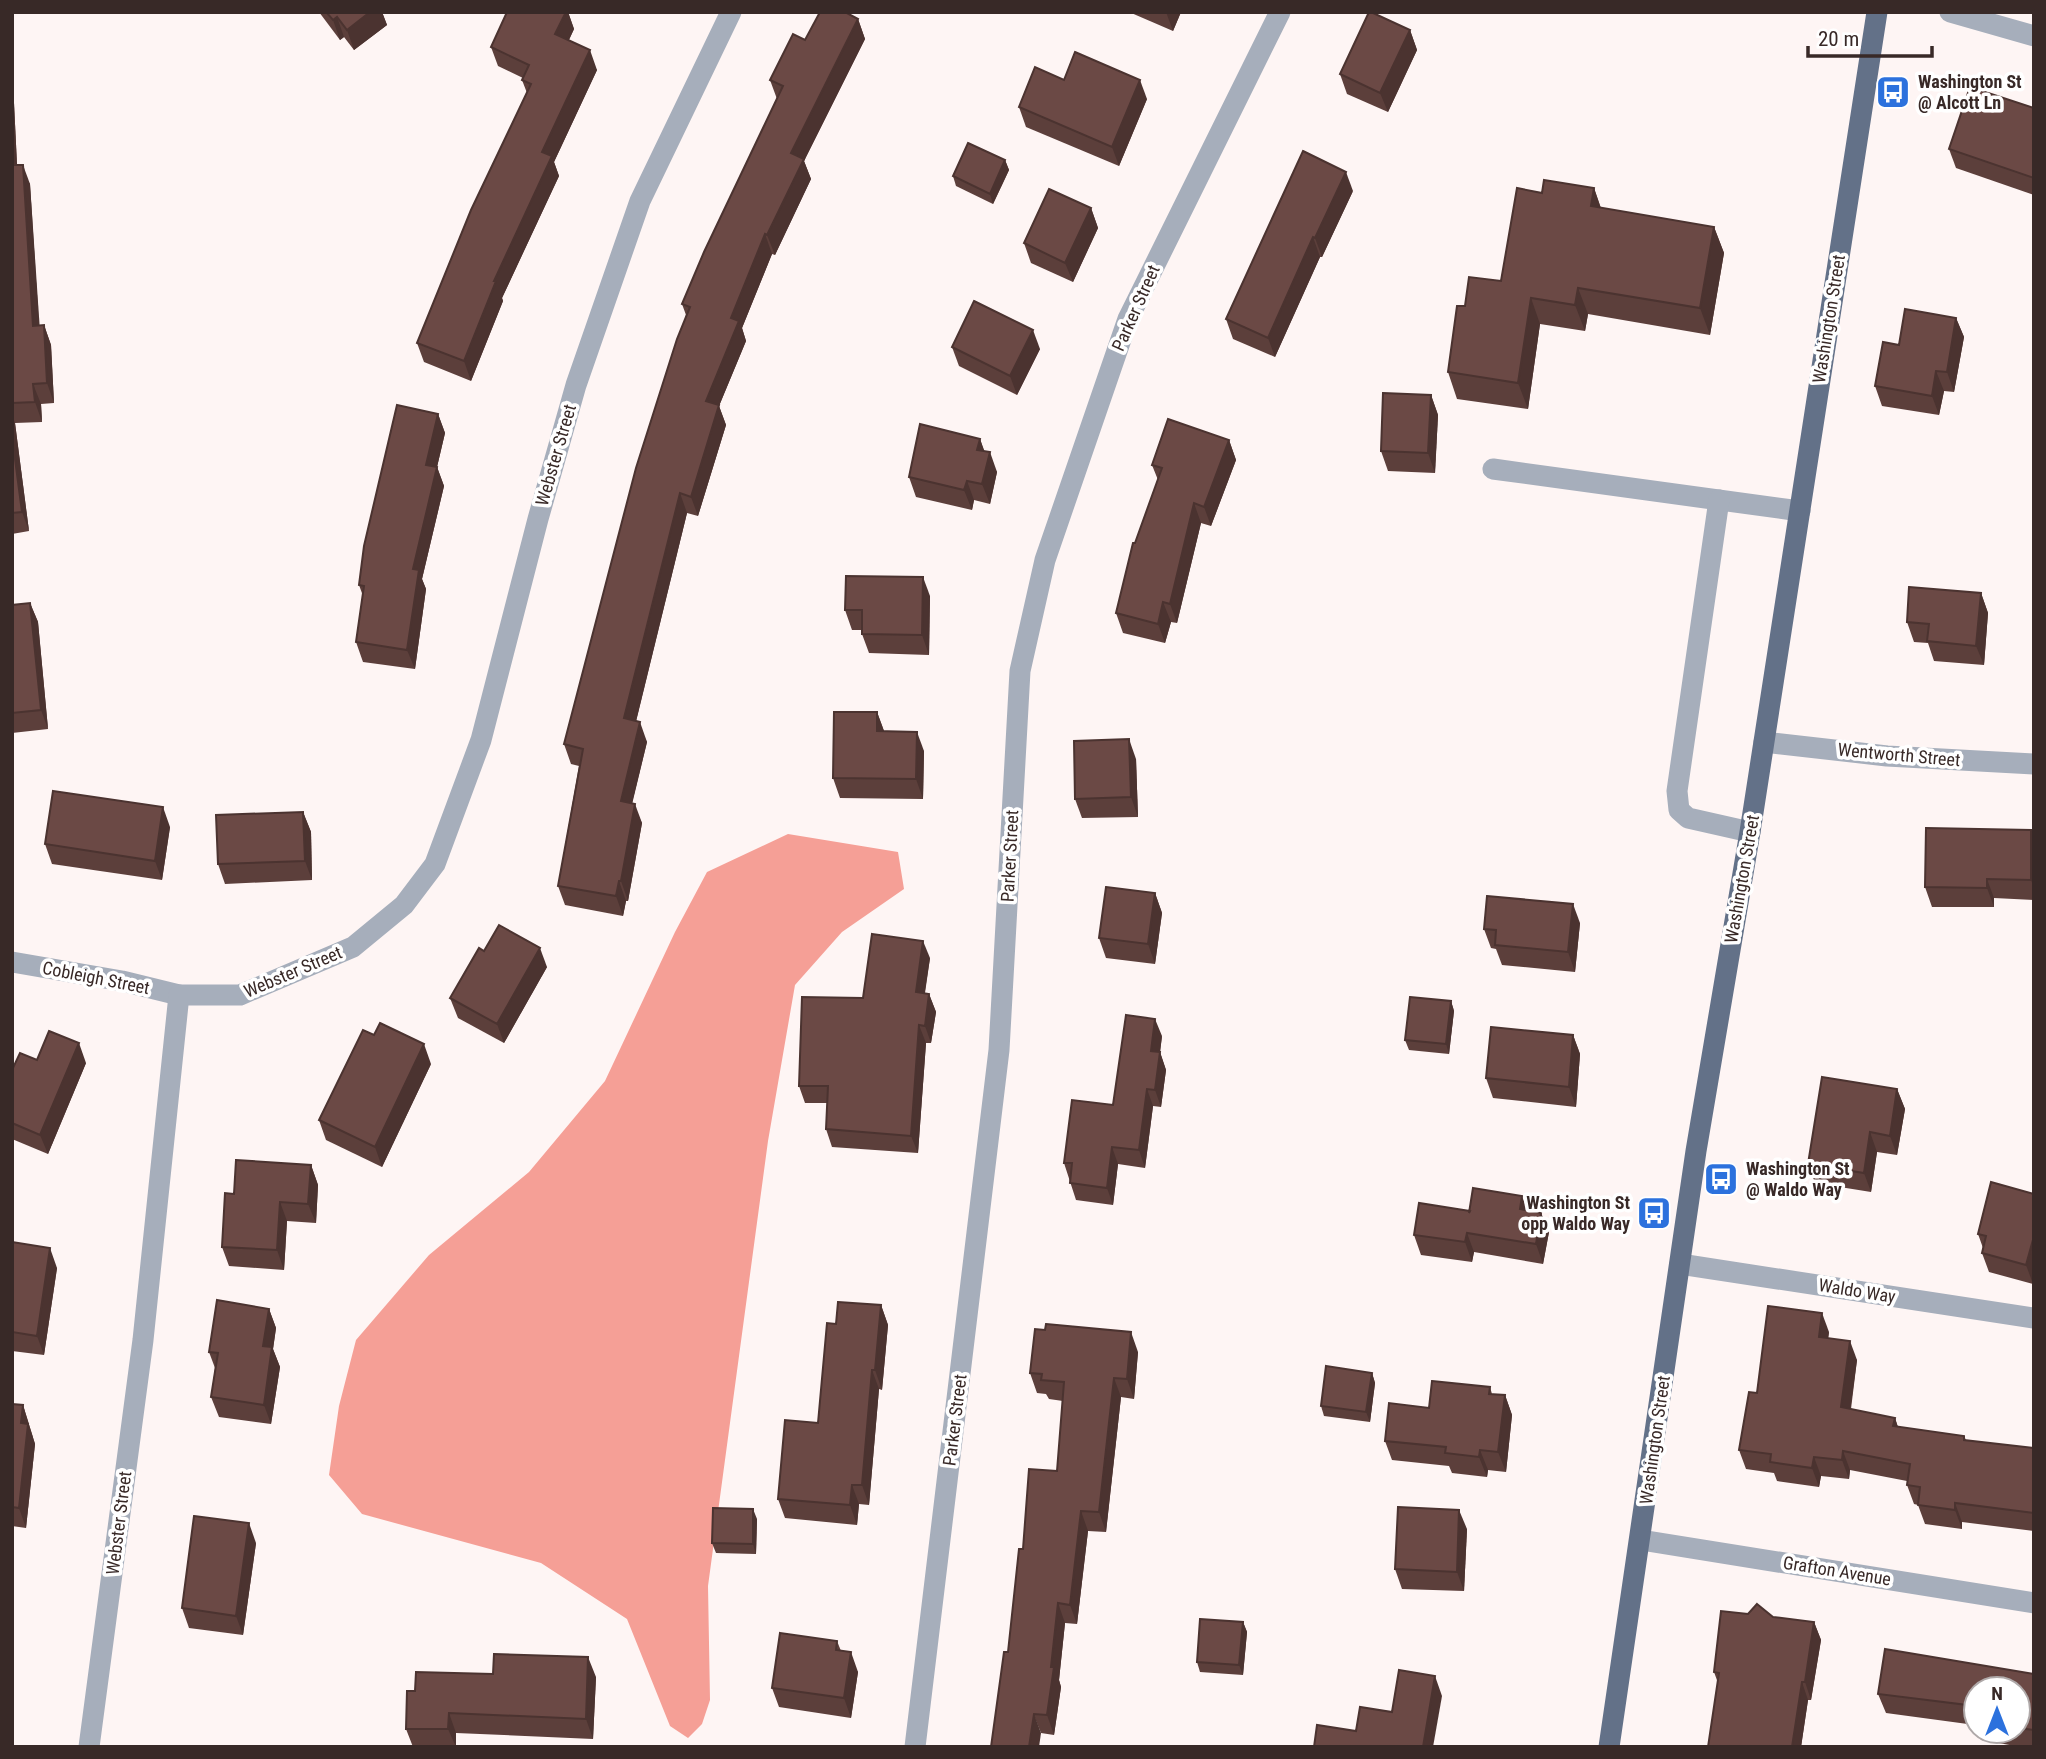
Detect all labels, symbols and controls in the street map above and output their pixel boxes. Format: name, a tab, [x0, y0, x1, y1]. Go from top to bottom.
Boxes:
scale bar	[1808, 14, 1932, 58]
text: 20 m	[1818, 27, 1859, 51]
place label: Washington St @ Alcott Ln	[1918, 71, 2022, 113]
bus stop icon: Washington St @ Alcott Ln	[1874, 73, 1912, 111]
street label: Washington Street	[1808, 253, 1849, 385]
street label: Parker Street	[1107, 261, 1164, 354]
street label: Webster Street	[531, 402, 580, 508]
street label: Wentworth Street	[1837, 739, 1961, 770]
street label: Parker Street	[997, 809, 1022, 903]
street label: Washington Street	[1720, 813, 1763, 945]
street label: Webster Street	[241, 941, 345, 1002]
street label: Cobleigh Street	[41, 957, 151, 998]
place label: Washington St @ Waldo Way	[1746, 1158, 1850, 1200]
bus stop icon: Washington St @ Waldo Way	[1702, 1160, 1740, 1198]
place label: Washington St opp Waldo Way	[1521, 1192, 1630, 1234]
bus stop icon: Washington St opp Waldo Way	[1635, 1194, 1673, 1232]
street label: Waldo Way	[1817, 1274, 1898, 1307]
street label: Parker Street	[938, 1373, 971, 1467]
street label: Washington Street	[1635, 1374, 1674, 1506]
street label: Webster Street	[102, 1470, 135, 1576]
street label: Grafton Avenue	[1782, 1552, 1893, 1589]
north arrow	[1962, 1675, 2032, 1745]
text: N	[1991, 1682, 2003, 1705]

